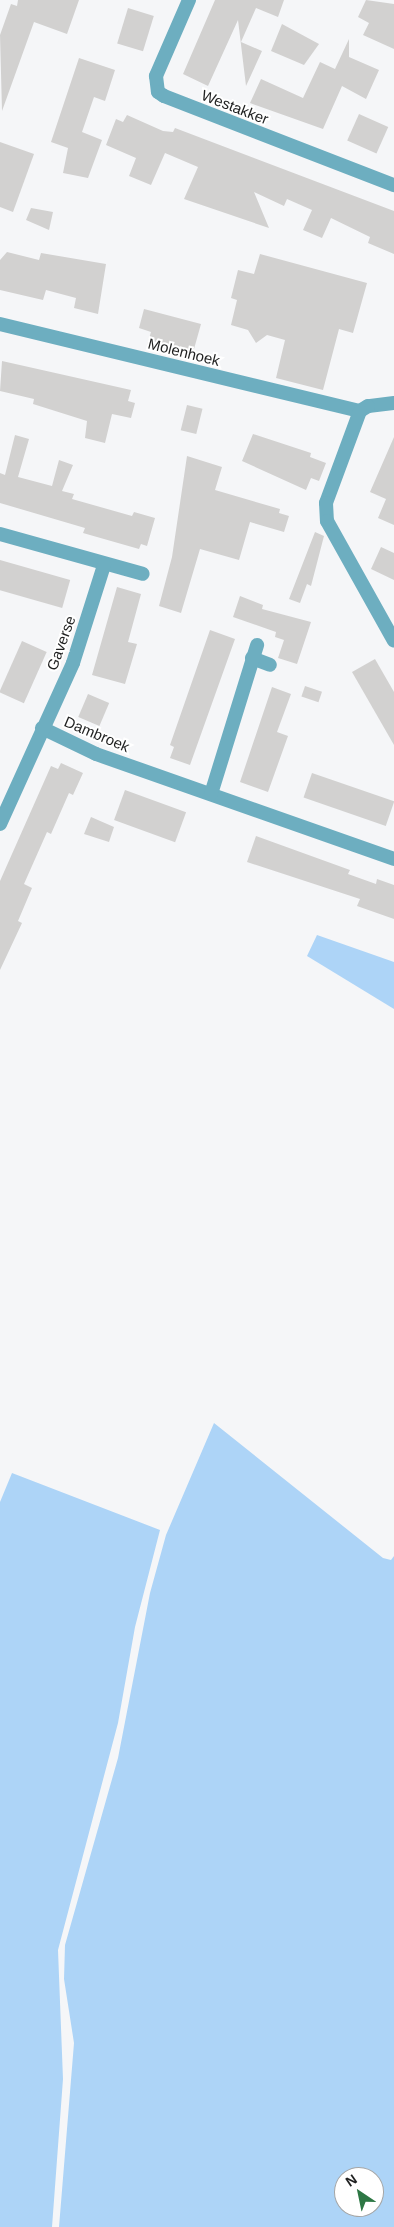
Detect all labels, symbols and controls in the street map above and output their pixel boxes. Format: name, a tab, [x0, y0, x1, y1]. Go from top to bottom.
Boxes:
street label: Westakker	[199, 86, 271, 128]
street label: Molenhoek	[146, 334, 222, 370]
street label: Gaverse	[43, 613, 79, 673]
street label: Dambroek	[62, 712, 132, 756]
north arrow	[334, 2167, 384, 2217]
text: N	[343, 2171, 360, 2190]

